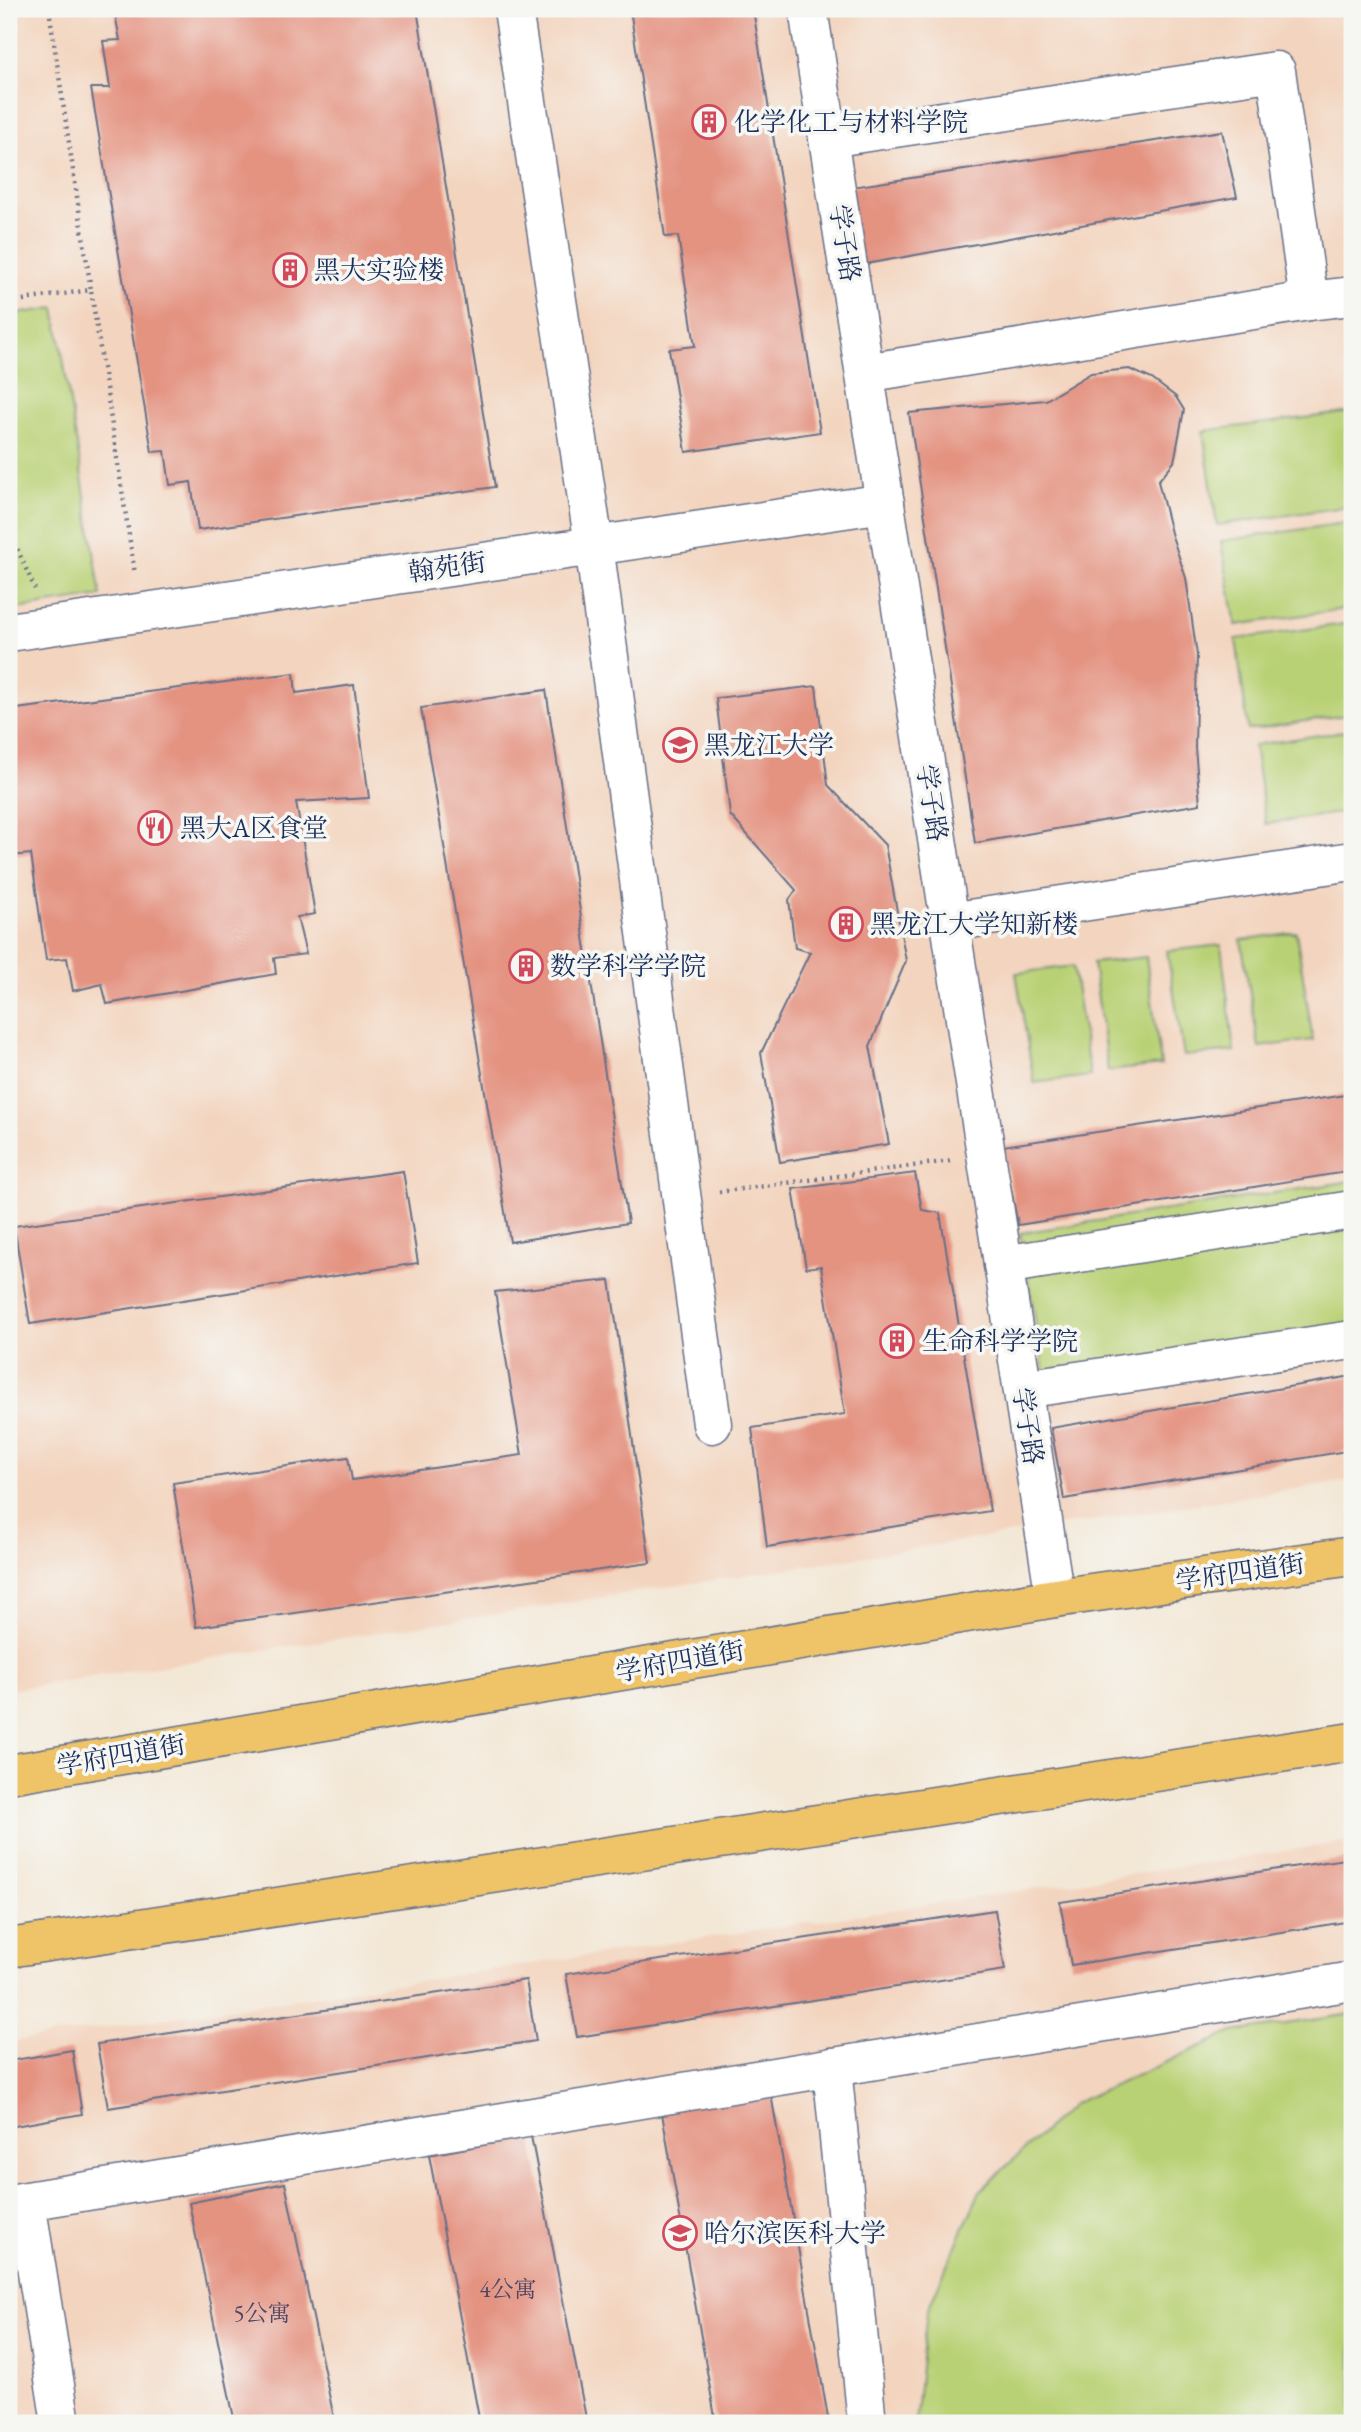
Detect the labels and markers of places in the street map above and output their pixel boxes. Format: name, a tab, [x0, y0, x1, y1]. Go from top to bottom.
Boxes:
building icon: 化学化工与材料学院	[690, 103, 728, 141]
place label: 化学化工与材料学院	[734, 105, 968, 139]
building icon: 黑大实验楼	[271, 251, 309, 289]
place label: 黑大实验楼	[314, 253, 444, 287]
school or university icon: 黑龙江大学	[661, 726, 699, 764]
place label: 黑龙江大学	[704, 728, 834, 762]
restaurant icon: 黑大A区食堂	[136, 809, 174, 847]
place label: 黑大A区食堂	[180, 811, 328, 845]
building icon: 黑龙江大学知新楼	[827, 905, 865, 943]
place label: 黑龙江大学知新楼	[870, 907, 1078, 941]
building icon: 数学科学学院	[507, 947, 545, 985]
place label: 数学科学学院	[550, 949, 706, 983]
building icon: 生命科学学院	[878, 1322, 916, 1360]
place label: 生命科学学院	[922, 1324, 1078, 1358]
school or university icon: 哈尔滨医科大学	[661, 2214, 699, 2252]
place label: 哈尔滨医科大学	[704, 2216, 886, 2250]

